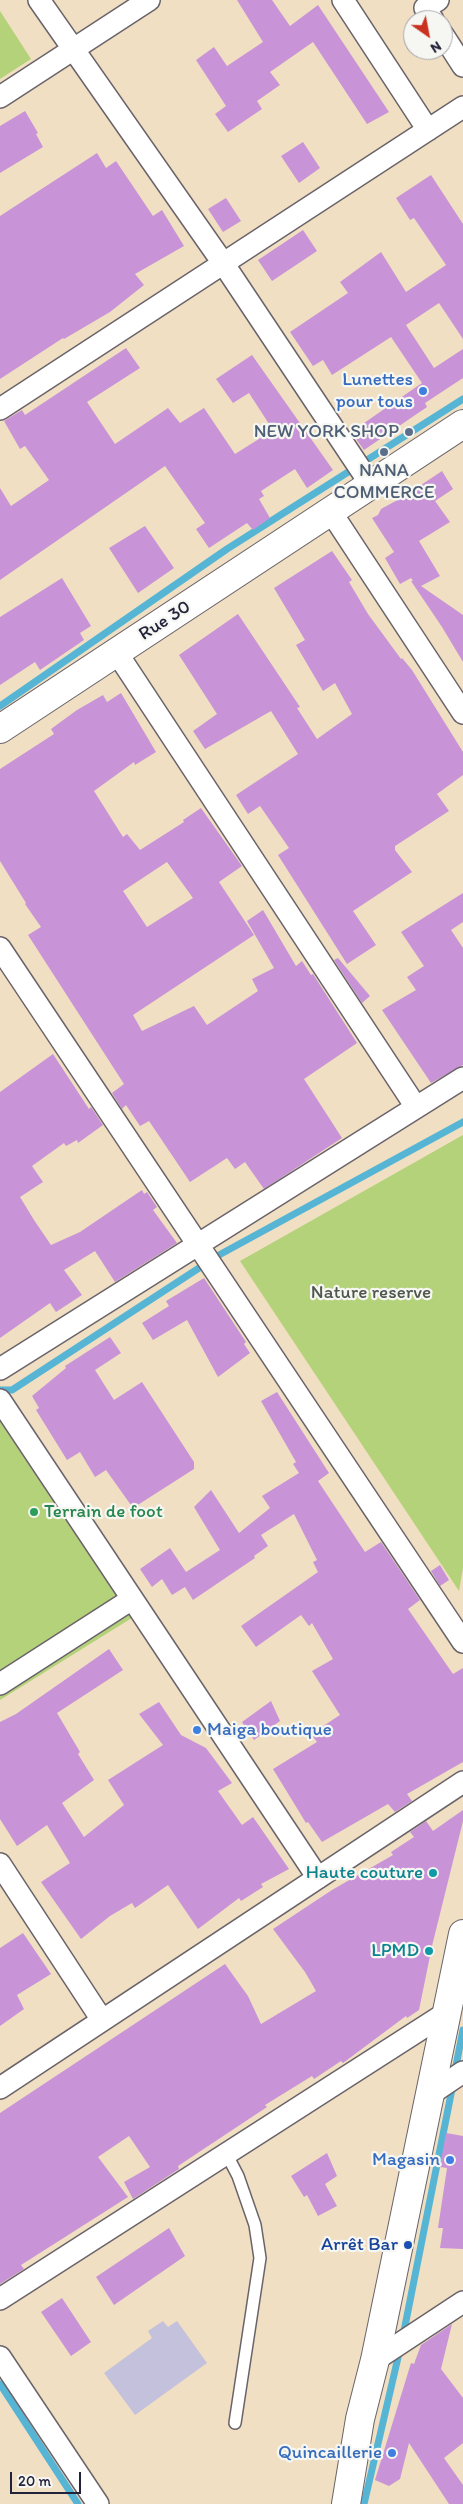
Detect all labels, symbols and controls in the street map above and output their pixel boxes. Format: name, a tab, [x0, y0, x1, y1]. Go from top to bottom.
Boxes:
north arrow	[403, 10, 453, 60]
text: N	[427, 37, 444, 57]
place label: Lunettes pour tous	[336, 369, 413, 413]
marker: Lunettes pour tous	[417, 385, 429, 397]
place label: NEW YORK SHOP	[254, 421, 399, 443]
marker: NEW YORK SHOP	[403, 426, 415, 438]
marker: NANA COMMERCE	[378, 446, 390, 458]
place label: NANA COMMERCE	[333, 460, 435, 504]
street label: Rue 30	[135, 596, 195, 646]
park label: Nature reserve	[311, 1282, 431, 1304]
place label: Terrain de foot	[44, 1501, 163, 1523]
marker: Terrain de foot	[28, 1506, 40, 1518]
place label: Maiga boutique	[207, 1719, 332, 1741]
marker: Maiga boutique	[191, 1724, 203, 1736]
place label: Haute couture	[306, 1862, 423, 1884]
marker: Haute couture	[427, 1867, 439, 1879]
place label: LPMD	[371, 1940, 419, 1962]
marker: LPMD	[423, 1945, 435, 1957]
place label: Magasin	[372, 2149, 440, 2171]
marker: Magasin	[444, 2154, 456, 2166]
place label: Arrêt Bar	[321, 2234, 398, 2256]
marker: Arrêt Bar	[402, 2239, 414, 2251]
place label: Quincaillerie	[278, 2442, 382, 2464]
marker: Quincaillerie	[386, 2447, 398, 2459]
scale bar	[12, 2462, 84, 2494]
text: 20 m	[18, 2472, 51, 2490]

